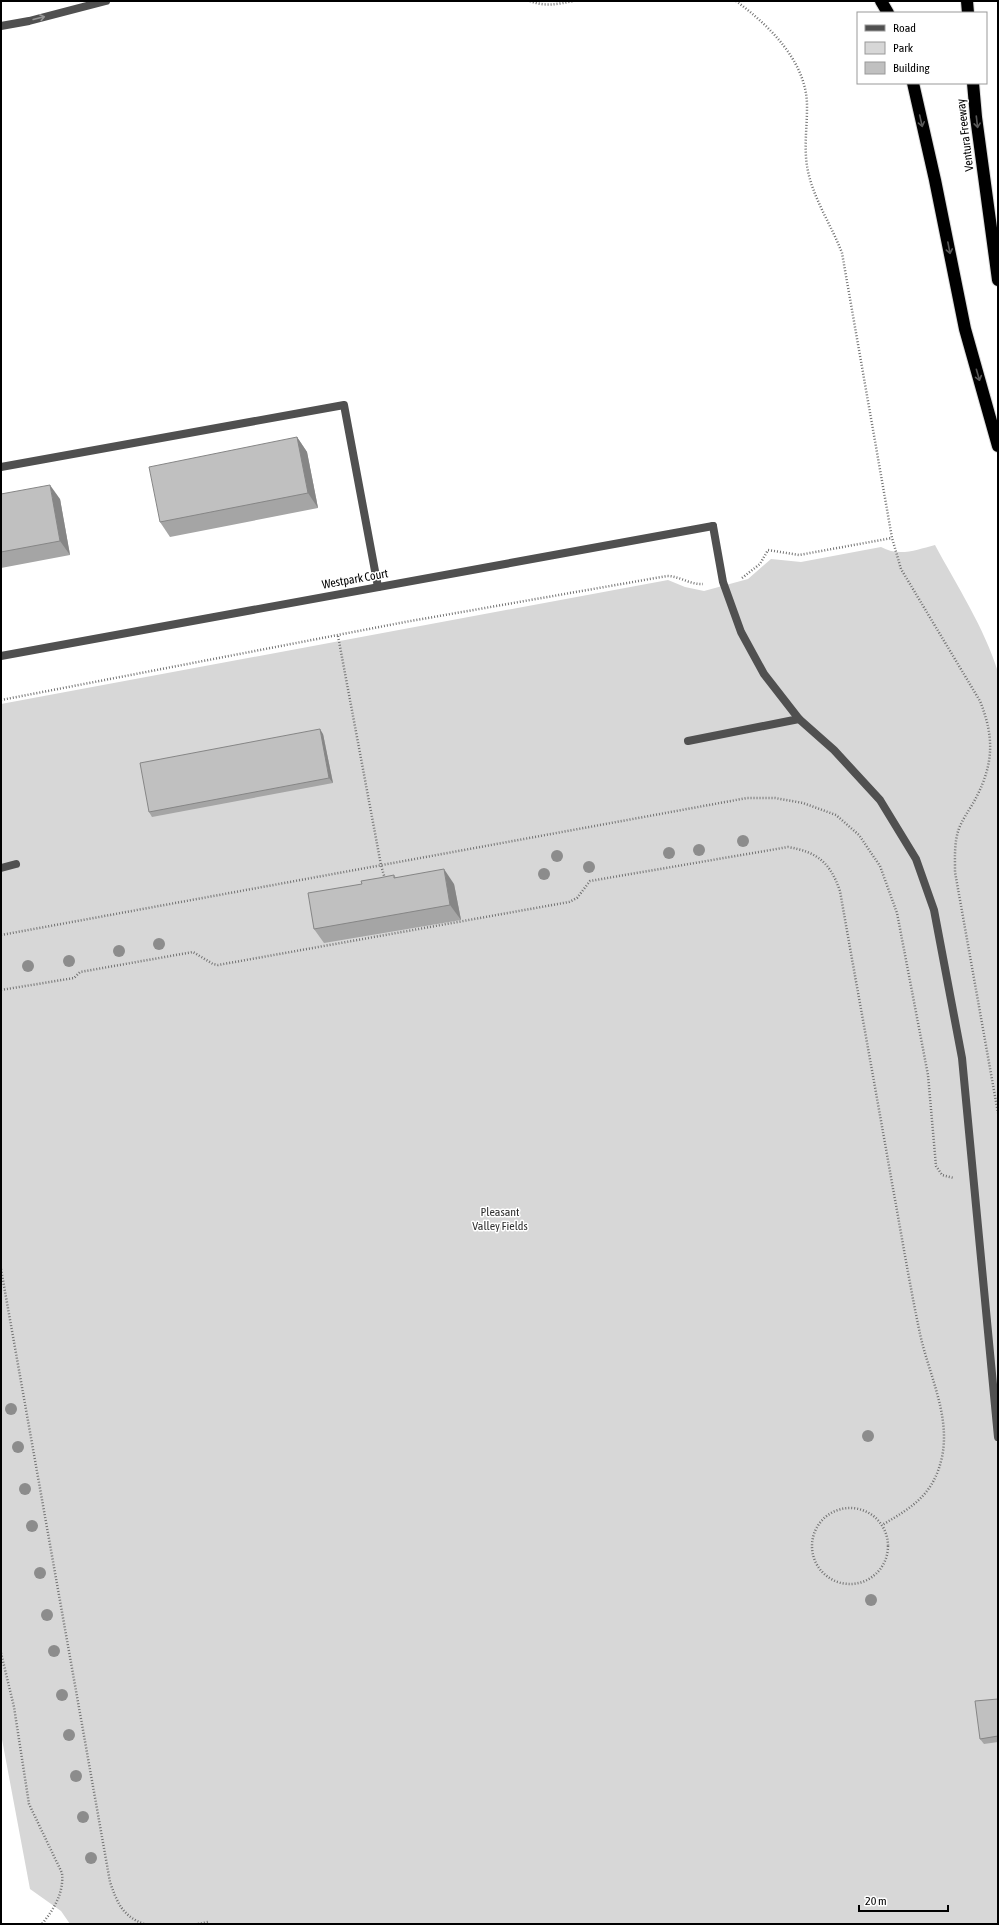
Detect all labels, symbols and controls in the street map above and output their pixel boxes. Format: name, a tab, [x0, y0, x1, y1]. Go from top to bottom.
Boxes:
legend	[857, 12, 987, 84]
one-way arrow	[32, 14, 45, 22]
text: Road	[893, 21, 916, 35]
text: Park	[893, 41, 914, 55]
text: Building	[893, 61, 931, 75]
street label: Ventura Freeway	[954, 98, 976, 172]
one-way arrow	[918, 114, 926, 127]
one-way arrow	[973, 115, 981, 128]
one-way arrow	[945, 241, 953, 254]
one-way arrow	[975, 368, 982, 381]
street label: Westpark Court	[321, 566, 390, 592]
park label: Pleasant Valley Fields	[472, 1205, 528, 1233]
scale bar	[859, 1887, 948, 1913]
text: 20 m	[865, 1894, 887, 1908]

